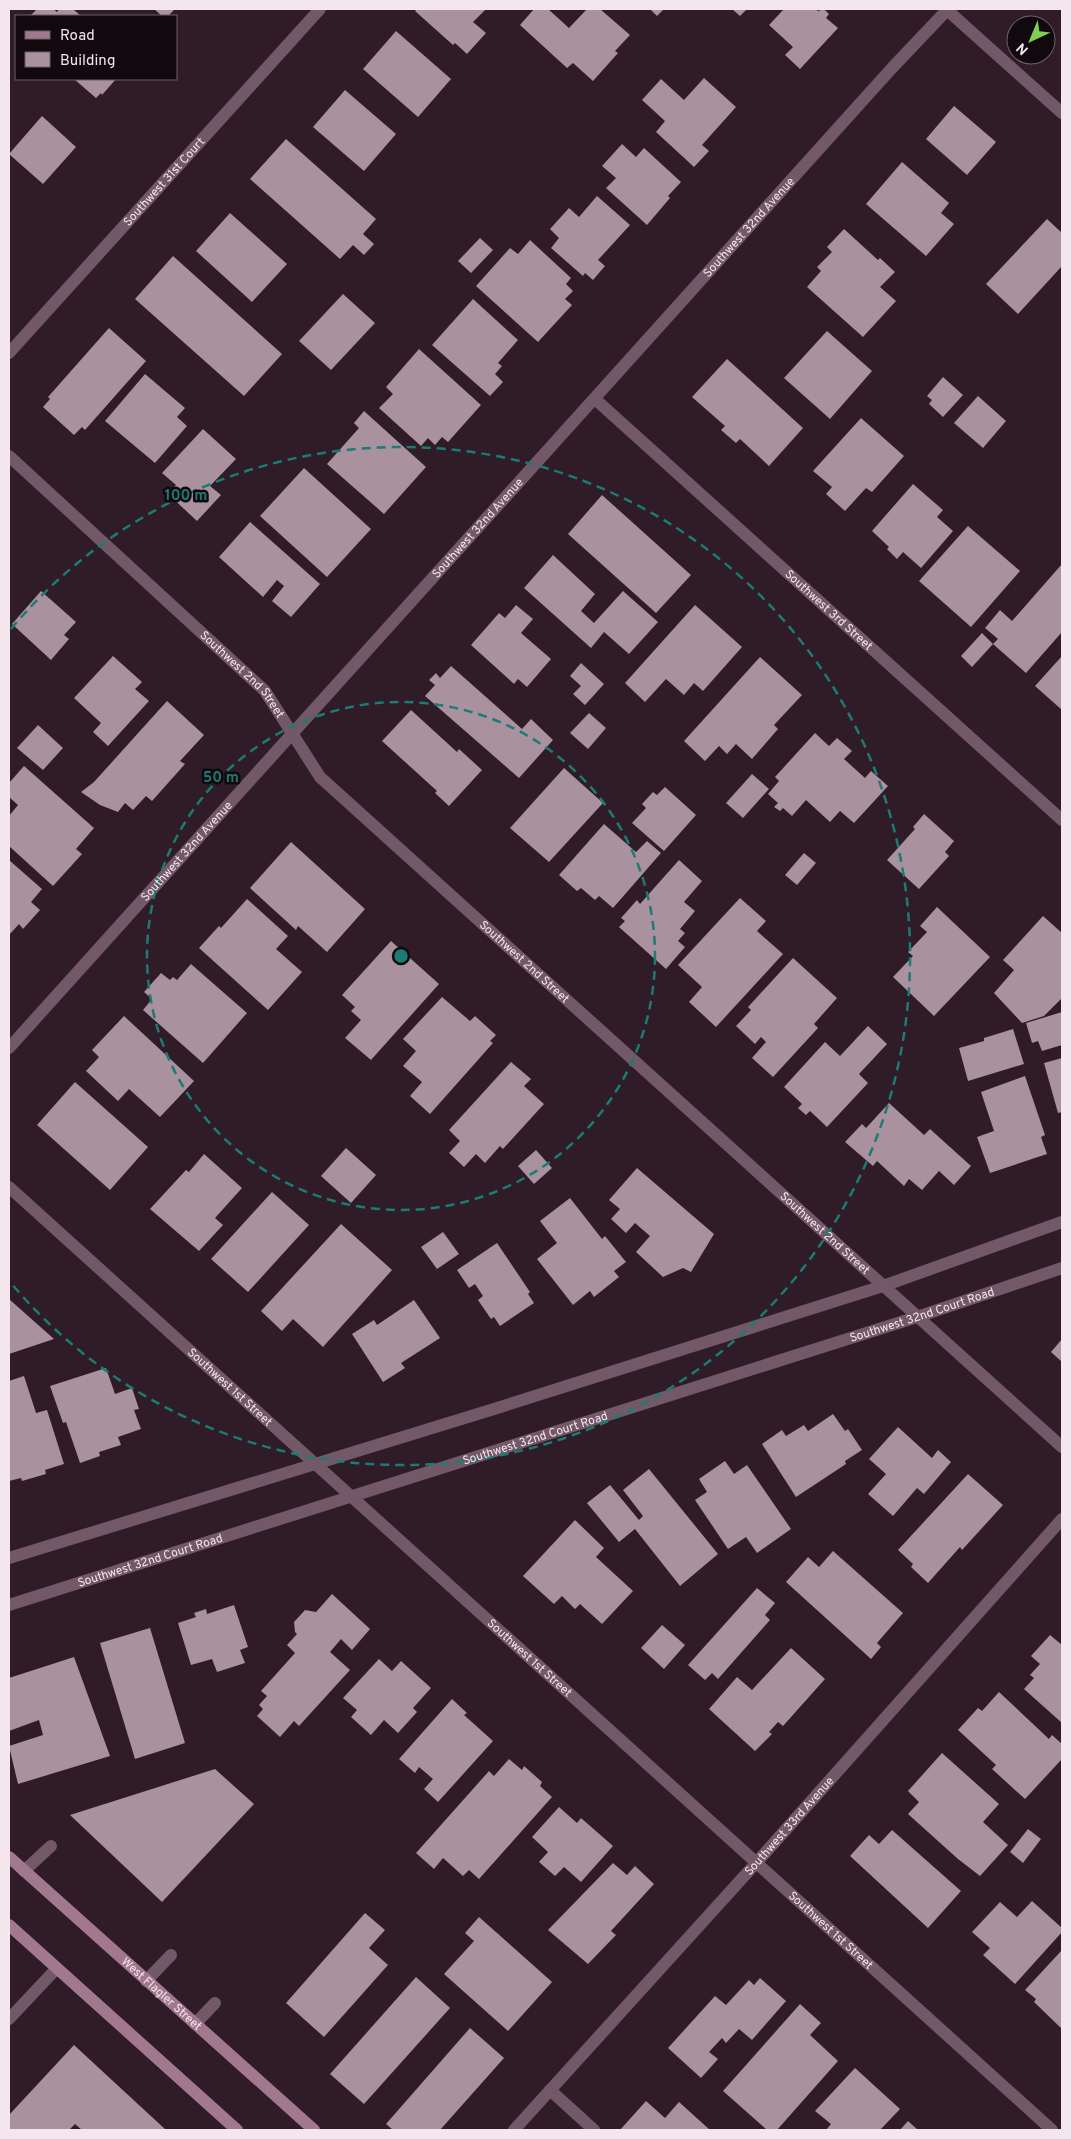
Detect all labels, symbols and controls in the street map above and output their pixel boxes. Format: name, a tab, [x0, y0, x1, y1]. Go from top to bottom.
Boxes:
legend	[15, 15, 178, 80]
north arrow	[1006, 15, 1056, 65]
text: Road	[60, 27, 95, 46]
text: N	[1013, 39, 1033, 58]
text: Building	[60, 52, 115, 71]
street label: Southwest 31st Court	[120, 135, 209, 230]
street label: Southwest 32nd Avenue	[700, 174, 799, 281]
street label: Southwest 32nd Avenue	[429, 475, 528, 582]
text: 100 m	[165, 487, 207, 506]
street label: Southwest 3rd Street	[781, 567, 876, 655]
street label: Southwest 2nd Street	[196, 628, 287, 722]
text: 50 m	[203, 769, 239, 788]
street label: Southwest 32nd Avenue	[138, 798, 236, 905]
street label: Southwest 2nd Street	[475, 917, 572, 1007]
centre of rings	[392, 947, 410, 965]
street label: Southwest 2nd Street	[776, 1189, 873, 1279]
street label: Southwest 32nd Court Road	[848, 1284, 997, 1347]
street label: Southwest 1st Street	[183, 1345, 275, 1430]
street label: Southwest 32nd Court Road	[461, 1409, 610, 1470]
street label: Southwest 32nd Court Road	[76, 1531, 225, 1592]
street label: Southwest 1st Street	[483, 1616, 575, 1701]
street label: Southwest 33rd Avenue	[741, 1774, 838, 1879]
street label: Southwest 1st Street	[784, 1888, 876, 1973]
street label: West Flagler Street	[118, 1954, 205, 2035]

